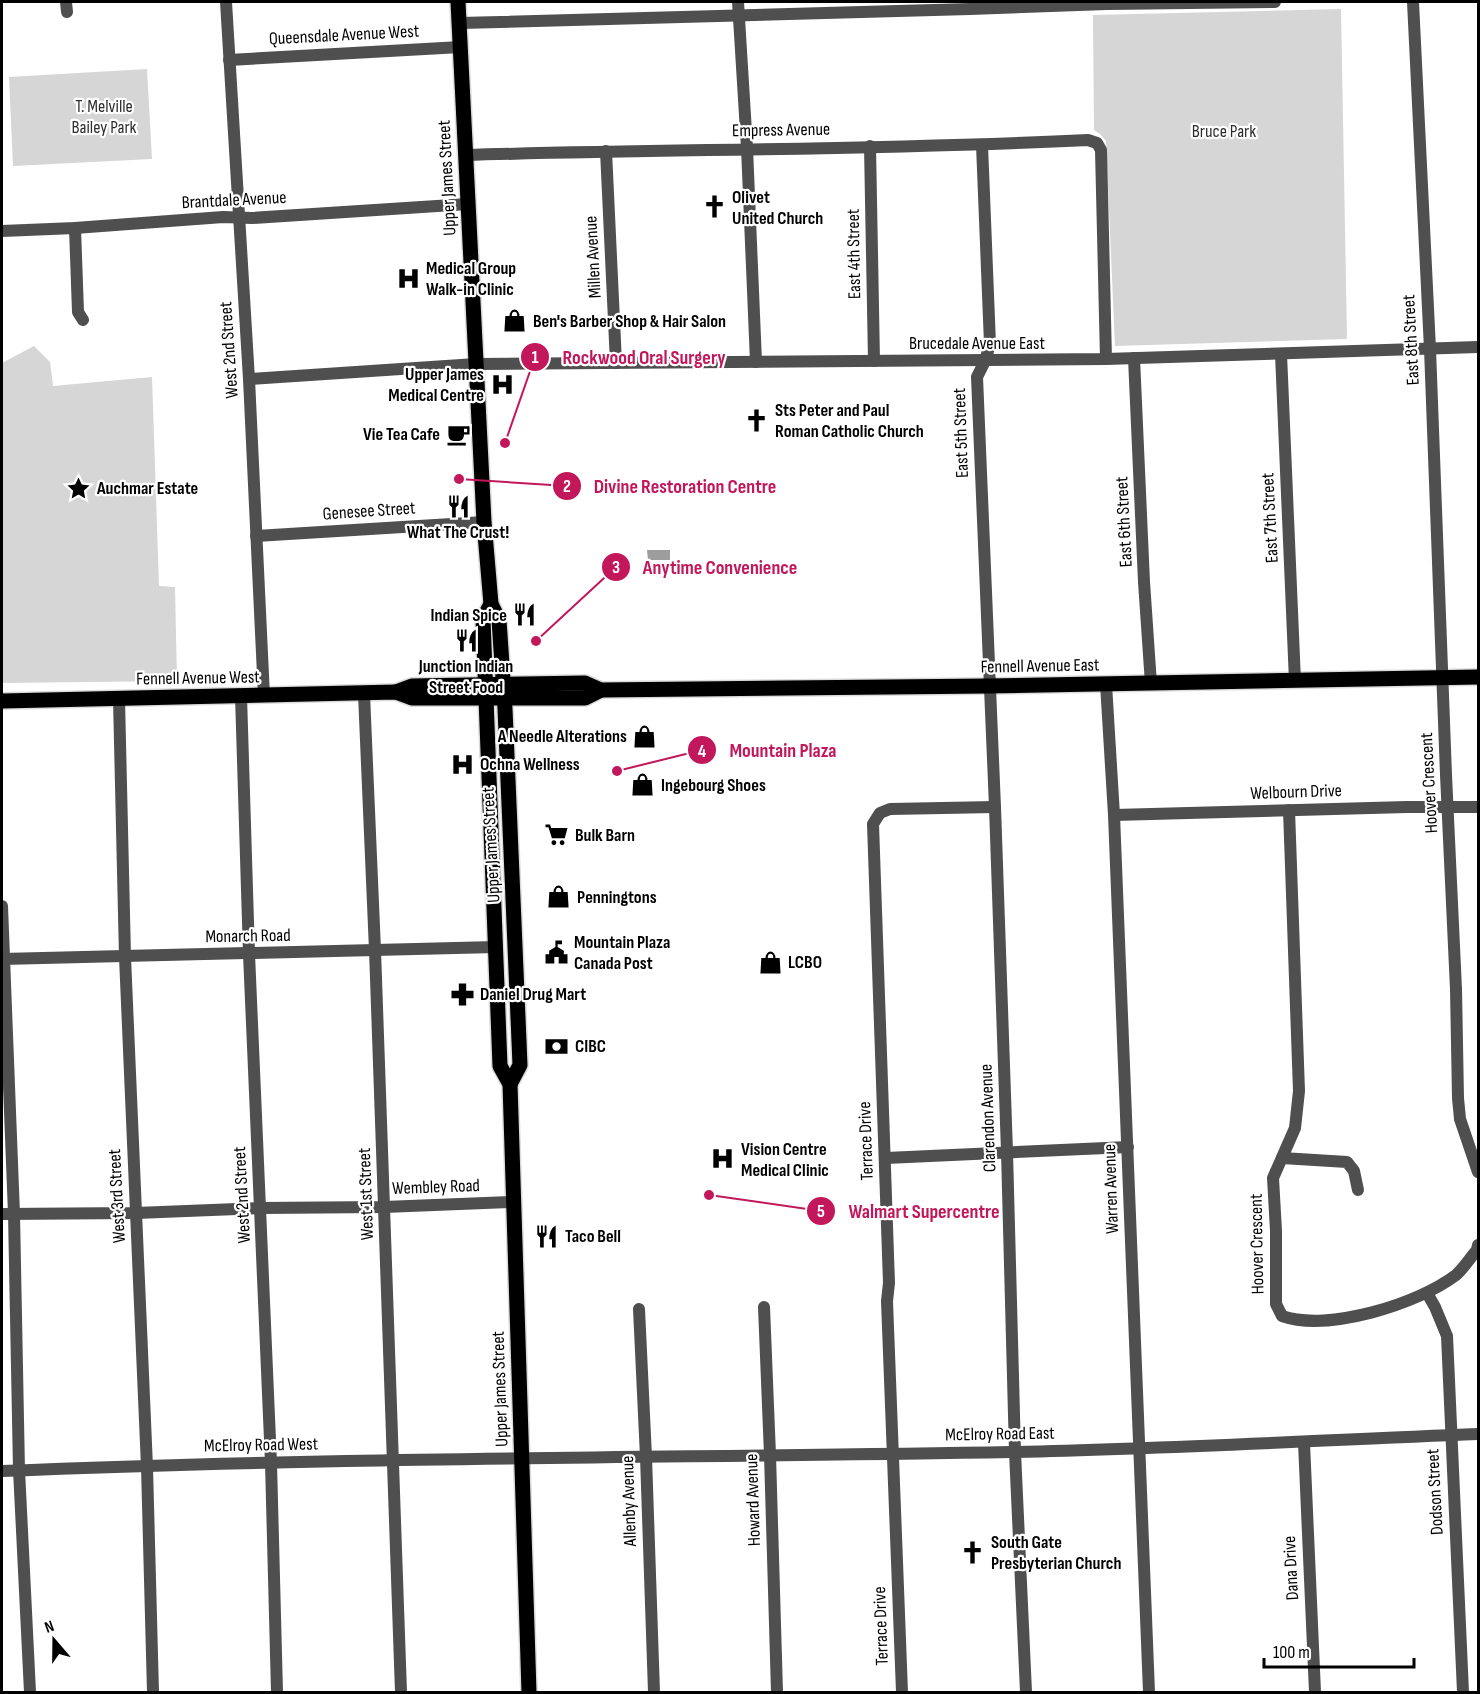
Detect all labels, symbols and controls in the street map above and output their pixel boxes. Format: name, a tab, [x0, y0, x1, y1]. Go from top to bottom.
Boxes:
street label: Queensdale Avenue West	[268, 21, 420, 49]
park label: T. Melville Bailey Park	[72, 96, 137, 138]
street label: Upper James Street	[433, 119, 461, 236]
street label: Empress Avenue	[732, 119, 830, 141]
park label: Bruce Park	[1192, 121, 1256, 142]
street label: Brantdale Avenue	[181, 187, 287, 213]
place label: Olivet United Church	[732, 187, 823, 229]
church icon: Olivet United Church	[701, 194, 727, 220]
street label: East 4th Street	[843, 208, 865, 299]
street label: Millen Avenue	[580, 215, 606, 299]
place label: Medical Group Walk-in Clinic	[426, 258, 516, 300]
hospital icon: Medical Group Walk-in Clinic	[395, 265, 421, 291]
street label: East 8th Street	[1398, 294, 1424, 386]
street label: West 2nd Street	[215, 300, 243, 399]
shop icon: Ben's Barber Shop & Hair Salon	[502, 308, 528, 334]
place label: Ben's Barber Shop & Hair Salon	[533, 311, 726, 332]
street label: Brucedale Avenue East	[909, 333, 1045, 354]
callout: Rockwood Oral Surgery	[520, 338, 737, 376]
text: Rockwood Oral Surgery	[562, 346, 726, 370]
text: 1	[531, 347, 539, 368]
place label: Upper James Medical Centre	[388, 364, 484, 406]
hospital icon: Upper James Medical Centre	[489, 371, 515, 397]
street label: East 5th Street	[949, 387, 973, 478]
place label: Sts Peter and Paul Roman Catholic Church	[775, 400, 924, 442]
church icon: Sts Peter and Paul Roman Catholic Church	[744, 407, 770, 433]
cafe icon: Vie Tea Cafe	[445, 421, 471, 447]
place label: Vie Tea Cafe	[363, 424, 440, 445]
callout: Divine Restoration Centre	[552, 467, 789, 505]
street label: East 7th Street	[1257, 472, 1283, 564]
place icon: Auchmar Estate	[66, 475, 92, 501]
text: Divine Restoration Centre	[594, 475, 776, 499]
text: 2	[563, 476, 571, 497]
street label: East 6th Street	[1111, 476, 1137, 568]
place label: Auchmar Estate	[96, 478, 198, 499]
restaurant icon: What The Crust!	[445, 493, 471, 519]
street label: Genesee Street	[322, 497, 417, 525]
place label: What The Crust!	[407, 522, 509, 543]
callout: Anytime Convenience	[601, 548, 810, 586]
text: Anytime Convenience	[642, 556, 797, 580]
text: 3	[612, 557, 620, 578]
restaurant icon: Indian Spice	[512, 602, 538, 628]
place label: Indian Spice	[430, 605, 507, 626]
restaurant icon: Junction Indian Street Food	[453, 627, 479, 653]
street label: Fennell Avenue East	[980, 654, 1100, 678]
place label: Junction Indian Street Food	[418, 656, 513, 698]
street label: Fennell Avenue West	[136, 666, 260, 690]
shop icon: A Needle Alterations	[632, 723, 658, 749]
place label: A Needle Alterations	[497, 726, 627, 747]
callout: Mountain Plaza	[687, 731, 848, 769]
street label: Hoover Crescent	[1416, 732, 1442, 834]
text: Mountain Plaza	[729, 739, 837, 763]
text: 4	[698, 741, 707, 762]
hospital icon: Ochna Wellness	[449, 751, 475, 777]
place label: Ochna Wellness	[480, 754, 580, 775]
shop icon: Ingebourg Shoes	[630, 772, 656, 798]
place label: Ingebourg Shoes	[661, 775, 766, 796]
street label: Welbourn Drive	[1250, 780, 1342, 804]
street label: Upper James Street	[477, 786, 505, 903]
supermarket icon: Bulk Barn	[544, 822, 570, 848]
place label: Bulk Barn	[575, 825, 635, 846]
shop icon: Penningtons	[546, 884, 572, 910]
place label: Penningtons	[577, 887, 657, 908]
street label: Monarch Road	[205, 925, 291, 947]
place label: Mountain Plaza Canada Post	[574, 932, 670, 974]
public building icon: Mountain Plaza Canada Post	[543, 939, 569, 965]
shop icon: LCBO	[757, 949, 783, 975]
place label: LCBO	[788, 952, 822, 973]
pharmacy icon: Daniel Drug Mart	[449, 981, 475, 1007]
place label: Daniel Drug Mart	[480, 984, 586, 1005]
bank icon: CIBC	[544, 1033, 570, 1059]
place label: CIBC	[575, 1036, 606, 1057]
street label: Clarendon Avenue	[976, 1063, 1000, 1173]
street label: Terrace Drive	[854, 1101, 878, 1181]
place label: Vision Centre Medical Clinic	[741, 1139, 829, 1181]
street label: Warren Avenue	[1099, 1144, 1123, 1234]
street label: West 2nd Street	[229, 1146, 255, 1244]
hospital icon: Vision Centre Medical Clinic	[710, 1146, 736, 1172]
street label: West 1st Street	[354, 1147, 378, 1241]
street label: West 3rd Street	[104, 1148, 130, 1244]
street label: Wembley Road	[392, 1175, 480, 1199]
callout: Walmart Supercentre	[806, 1192, 1012, 1230]
street label: Hoover Crescent	[1246, 1193, 1268, 1295]
text: Walmart Supercentre	[848, 1200, 1000, 1224]
text: 5	[817, 1201, 825, 1222]
restaurant icon: Taco Bell	[534, 1223, 560, 1249]
place label: Taco Bell	[565, 1226, 621, 1247]
street label: Upper James Street	[487, 1330, 513, 1447]
street label: McElroy Road East	[945, 1423, 1055, 1445]
street label: McElroy Road West	[204, 1433, 319, 1456]
street label: Dodson Street	[1422, 1448, 1448, 1536]
street label: Howard Avenue	[741, 1453, 765, 1547]
street label: Allenby Avenue	[617, 1455, 641, 1548]
place label: South Gate Presbyterian Church	[991, 1532, 1121, 1574]
street label: Dana Drive	[1279, 1535, 1303, 1601]
church icon: South Gate Presbyterian Church	[960, 1539, 986, 1565]
street label: Terrace Drive	[869, 1586, 893, 1666]
north arrow	[24, 1610, 84, 1670]
text: N	[42, 1617, 57, 1638]
scale bar	[1264, 1631, 1414, 1669]
text: 100 m	[1273, 1642, 1310, 1663]

